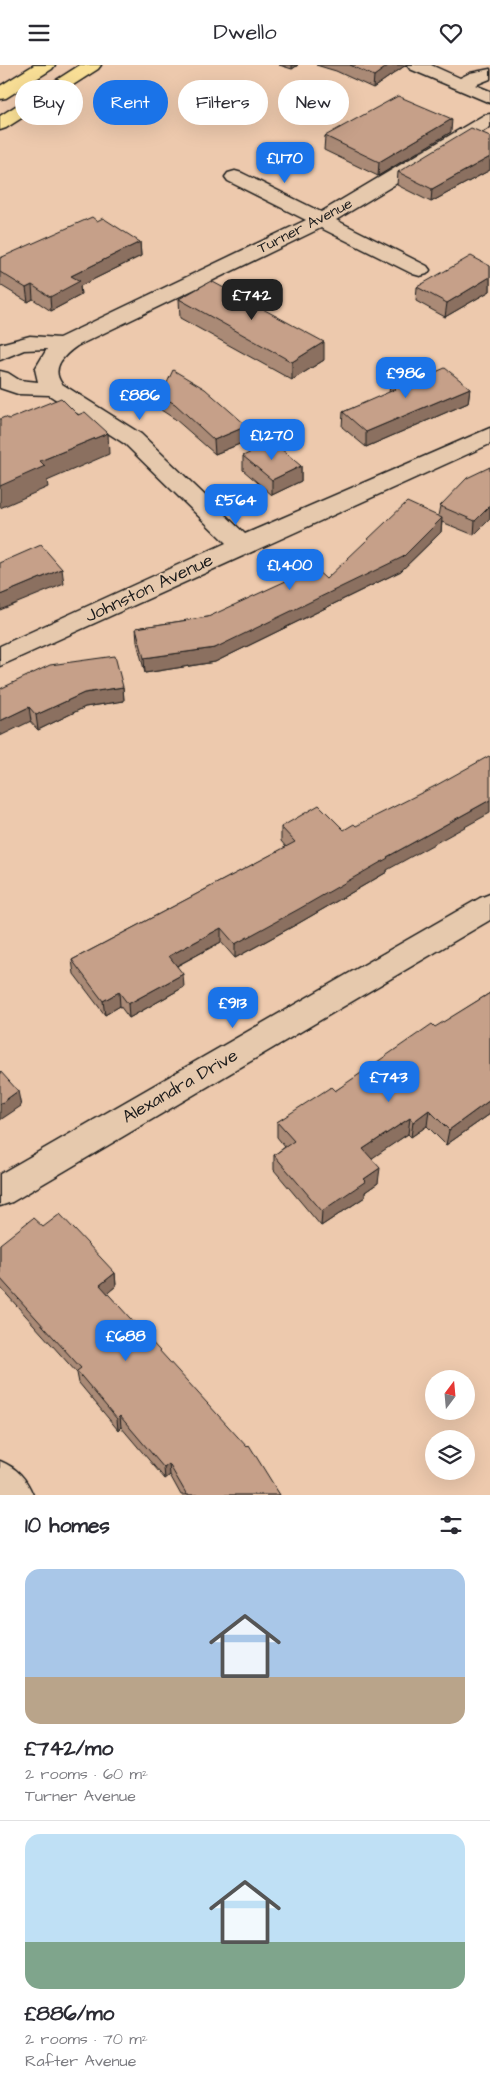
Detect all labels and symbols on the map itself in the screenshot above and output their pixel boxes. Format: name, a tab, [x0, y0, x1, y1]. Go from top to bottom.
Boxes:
pin: £1,170	[244, 141, 326, 184]
street label: Turner Avenue	[254, 193, 356, 259]
pin: £742	[222, 279, 282, 321]
pin: £986	[376, 357, 436, 399]
pin: £886	[110, 379, 170, 421]
pin: £1,270	[231, 419, 313, 461]
pin: £564	[206, 483, 266, 526]
street label: Johnston Avenue	[81, 547, 217, 629]
pin: £1,400	[249, 549, 331, 591]
pin: £913	[203, 987, 263, 1029]
street label: Alexandra Drive	[118, 1043, 243, 1129]
pin: £743	[359, 1061, 419, 1103]
pin: £688	[96, 1319, 156, 1362]
north arrow	[425, 1370, 475, 1420]

